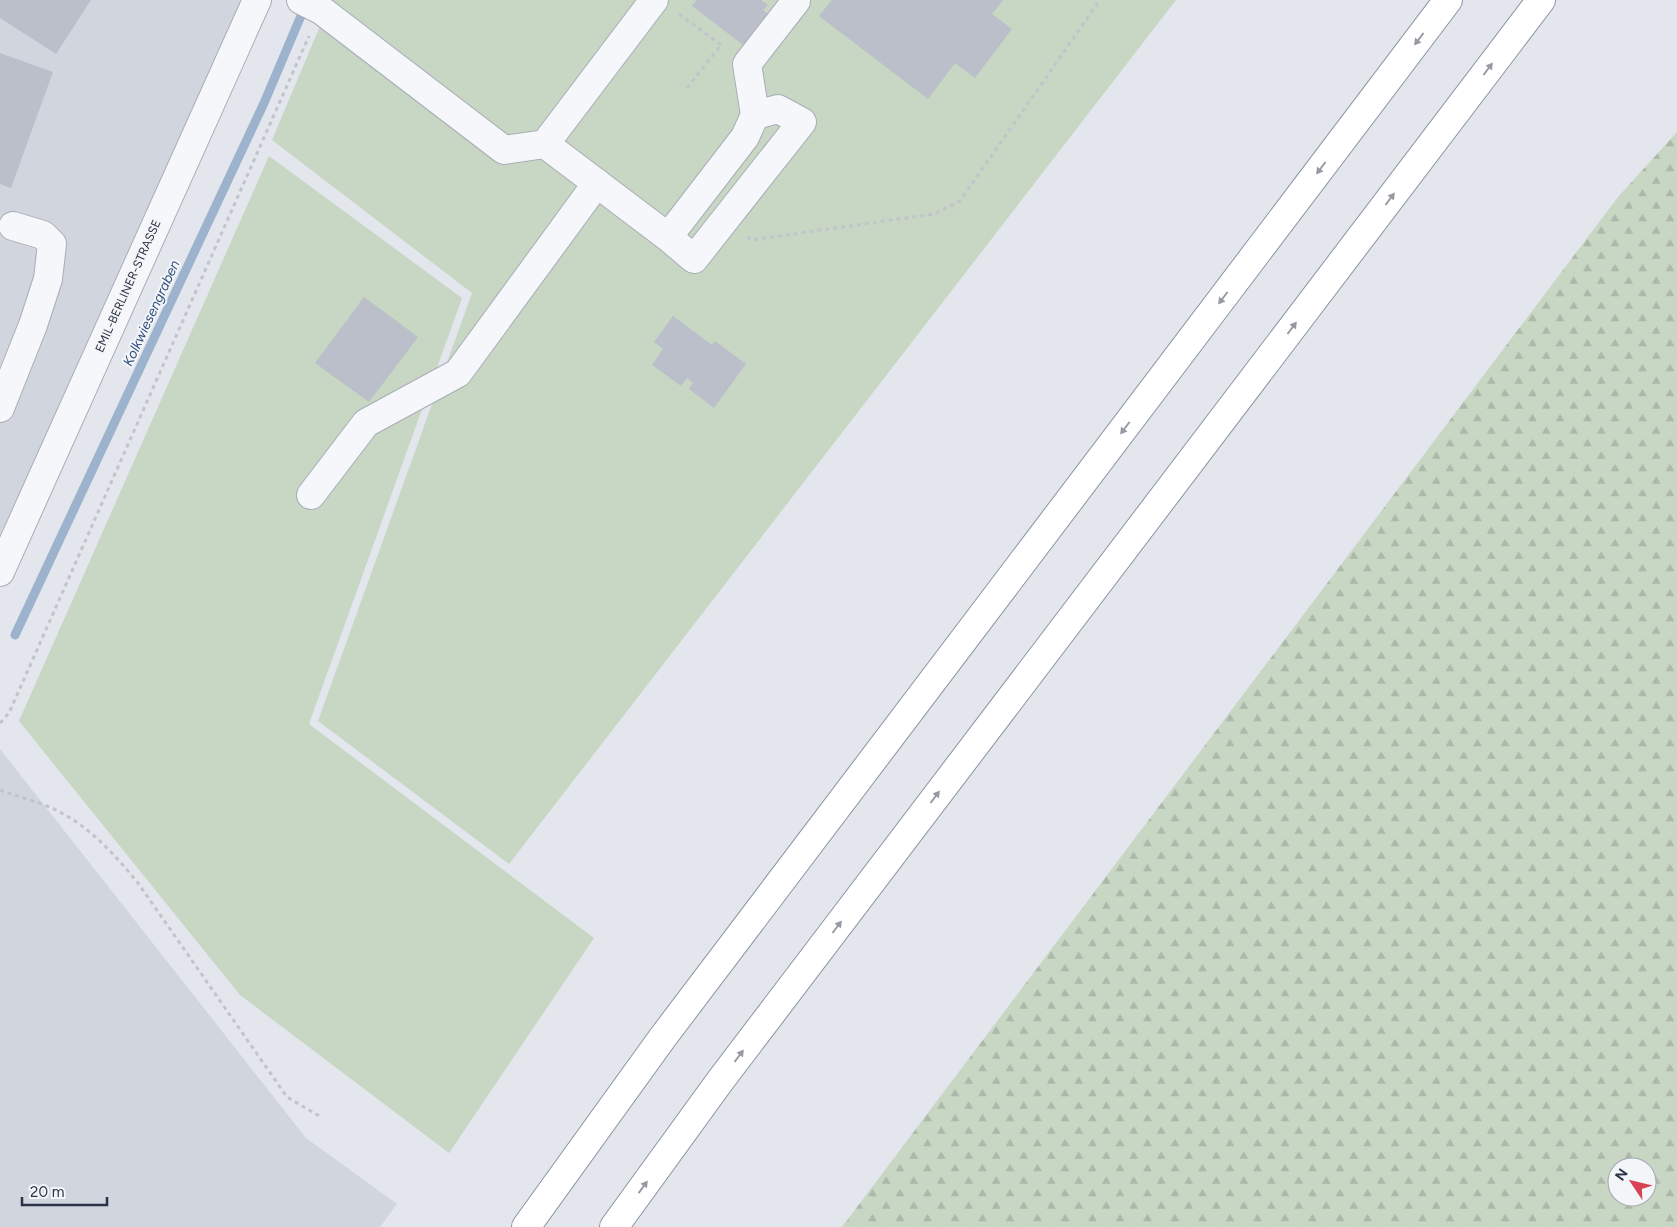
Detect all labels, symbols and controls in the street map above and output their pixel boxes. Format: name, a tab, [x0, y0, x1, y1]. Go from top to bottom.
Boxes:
one-way arrow	[1414, 32, 1424, 46]
one-way arrow	[1483, 63, 1494, 76]
one-way arrow	[1316, 161, 1326, 175]
one-way arrow	[1385, 193, 1396, 206]
street label: EMIL-BERLINER-STRASSE	[92, 218, 164, 354]
water label: Kolkwiesengraben	[119, 257, 184, 369]
one-way arrow	[1218, 291, 1228, 305]
one-way arrow	[1287, 321, 1297, 335]
one-way arrow	[1119, 421, 1130, 434]
one-way arrow	[930, 791, 941, 804]
one-way arrow	[832, 920, 842, 934]
one-way arrow	[733, 1050, 744, 1063]
north arrow	[1607, 1157, 1657, 1207]
text: N	[1612, 1166, 1632, 1184]
scale bar	[22, 1174, 108, 1206]
one-way arrow	[638, 1181, 648, 1194]
text: 20 m	[30, 1183, 64, 1201]

